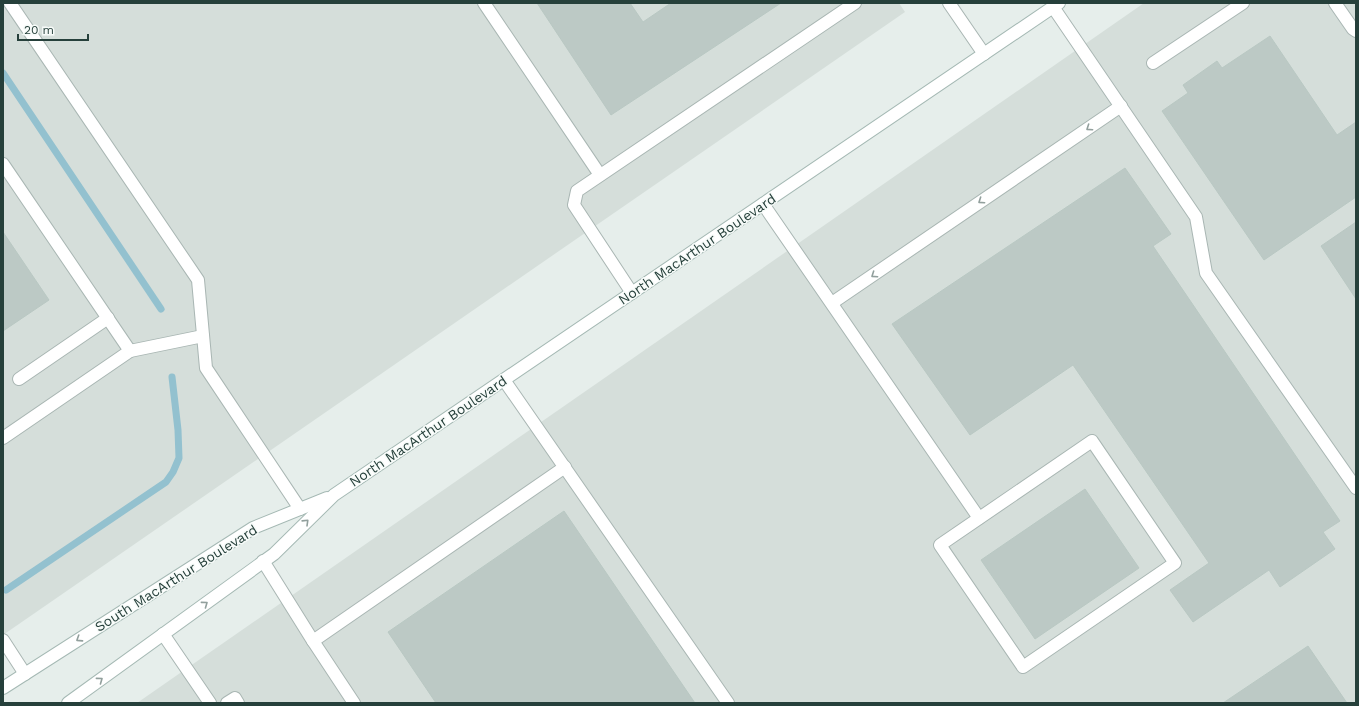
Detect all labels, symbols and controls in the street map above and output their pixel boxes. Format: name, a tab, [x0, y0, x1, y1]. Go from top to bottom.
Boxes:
scale bar	[18, 16, 88, 42]
text: 20 m	[24, 23, 54, 37]
one-way arrow	[1086, 123, 1093, 130]
street label: North MacArthur Boulevard	[615, 190, 779, 308]
one-way arrow	[978, 196, 985, 204]
one-way arrow	[871, 270, 878, 277]
street label: North MacArthur Boulevard	[346, 372, 510, 490]
one-way arrow	[301, 519, 309, 527]
street label: South MacArthur Boulevard	[92, 521, 260, 635]
one-way arrow	[201, 601, 208, 609]
one-way arrow	[76, 635, 83, 642]
one-way arrow	[95, 678, 102, 685]

